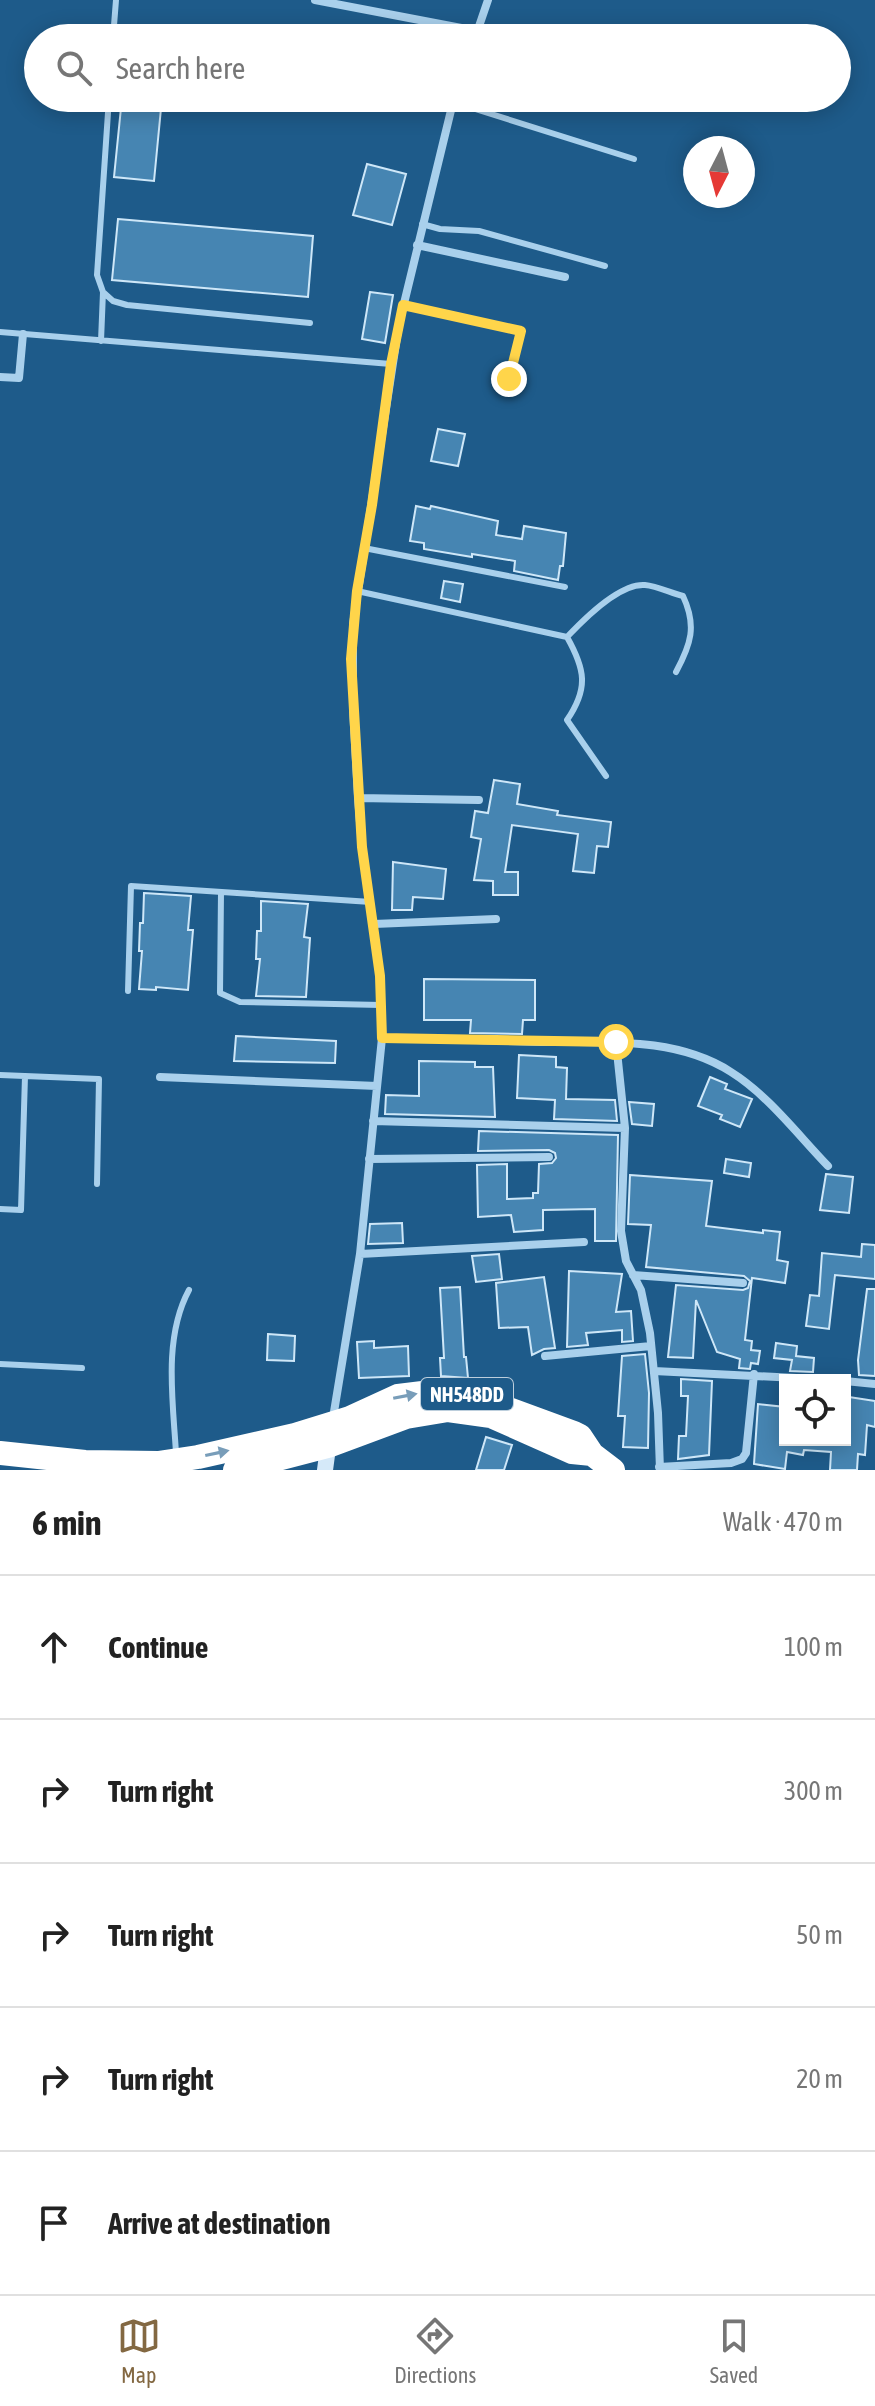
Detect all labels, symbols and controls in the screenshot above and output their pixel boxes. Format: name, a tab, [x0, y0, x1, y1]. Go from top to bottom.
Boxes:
search box	[24, 24, 851, 112]
icon: search	[52, 46, 96, 90]
text: Search here	[116, 51, 245, 85]
north arrow	[683, 136, 755, 208]
route end	[491, 361, 527, 397]
route start	[598, 1024, 634, 1060]
map controls	[779, 1374, 851, 1446]
button: locate	[779, 1374, 851, 1446]
road number: NH548DD	[421, 1378, 513, 1410]
one-way arrow	[392, 1390, 417, 1402]
one-way arrow	[204, 1446, 229, 1459]
text: 6 min	[32, 1503, 101, 1542]
text: Walk · 470 m	[723, 1507, 843, 1537]
icon: ahead	[32, 1625, 76, 1669]
text: Continue	[108, 1630, 208, 1664]
text: 100 m	[784, 1632, 843, 1662]
icon: right	[32, 1769, 76, 1813]
text: Turn right	[108, 1774, 214, 1808]
text: 300 m	[784, 1776, 843, 1806]
icon: right	[32, 1913, 76, 1957]
text: Turn right	[108, 1918, 214, 1952]
text: 50 m	[796, 1920, 843, 1950]
icon: right	[32, 2057, 76, 2101]
text: Turn right	[108, 2062, 214, 2096]
text: 20 m	[796, 2064, 843, 2094]
icon: arrive	[32, 2201, 76, 2245]
text: Arrive at destination	[108, 2206, 330, 2240]
tab: Map	[117, 2314, 161, 2388]
tab: Directions	[394, 2314, 476, 2388]
tab: Saved	[710, 2314, 758, 2388]

